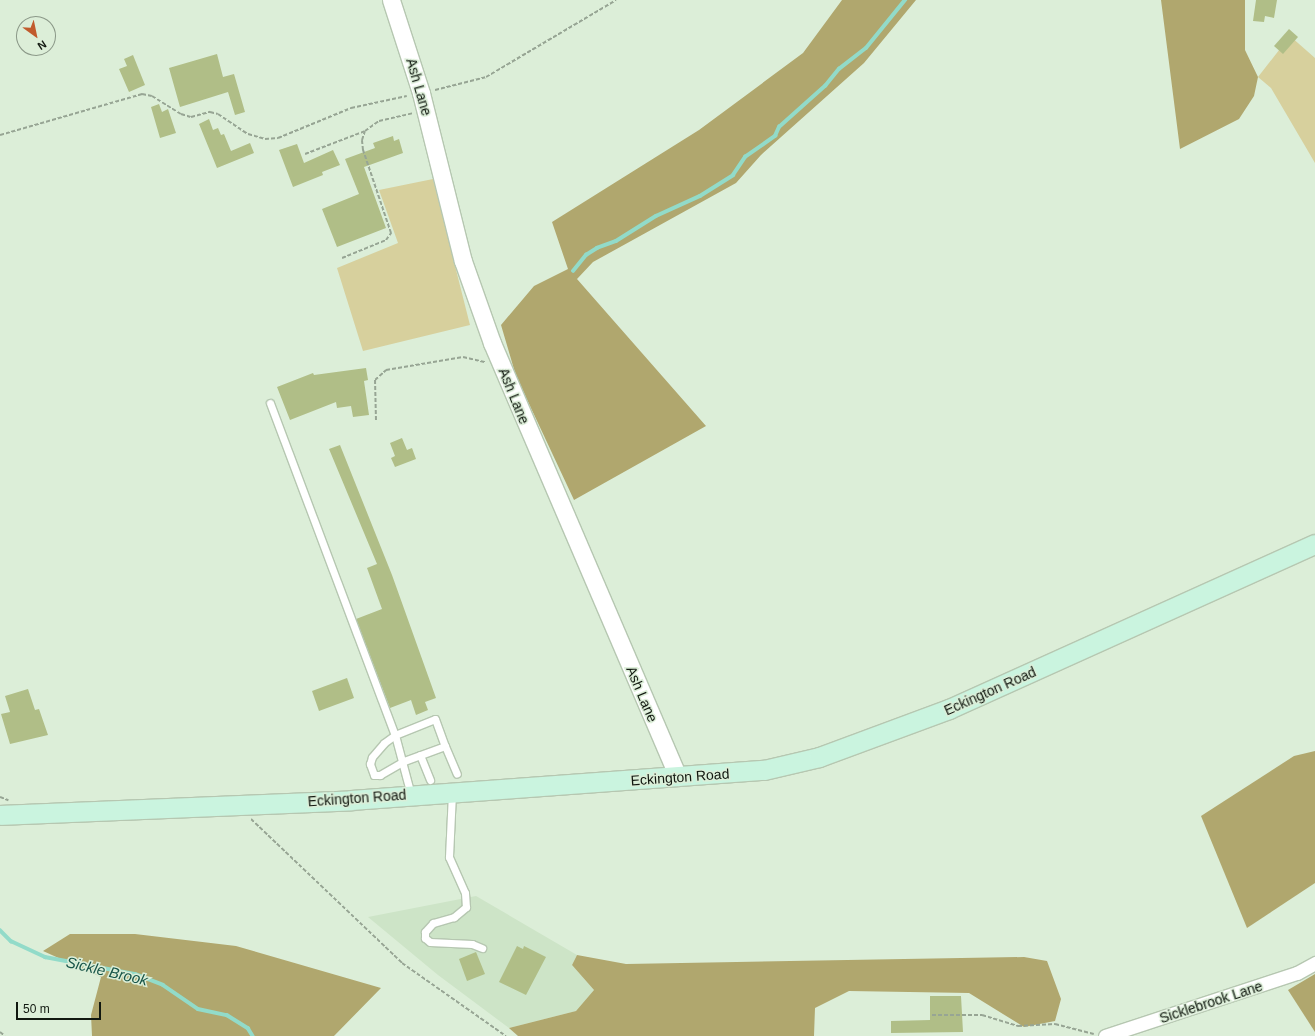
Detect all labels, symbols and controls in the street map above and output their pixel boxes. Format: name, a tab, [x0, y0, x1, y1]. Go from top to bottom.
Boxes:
north arrow	[16, 16, 56, 56]
text: N	[35, 38, 49, 52]
street label: Ash Lane	[403, 56, 435, 118]
street label: Ash Lane	[495, 365, 533, 427]
street label: Ash Lane	[623, 663, 661, 725]
street label: Eckington Road	[941, 663, 1039, 719]
street label: Eckington Road	[630, 765, 730, 789]
street label: Eckington Road	[307, 786, 407, 810]
water label: Sickle Brook	[64, 953, 150, 989]
street label: Sicklebrook Lane	[1157, 977, 1265, 1027]
scale bar	[18, 994, 103, 1020]
text: 50 m	[23, 1002, 50, 1016]

